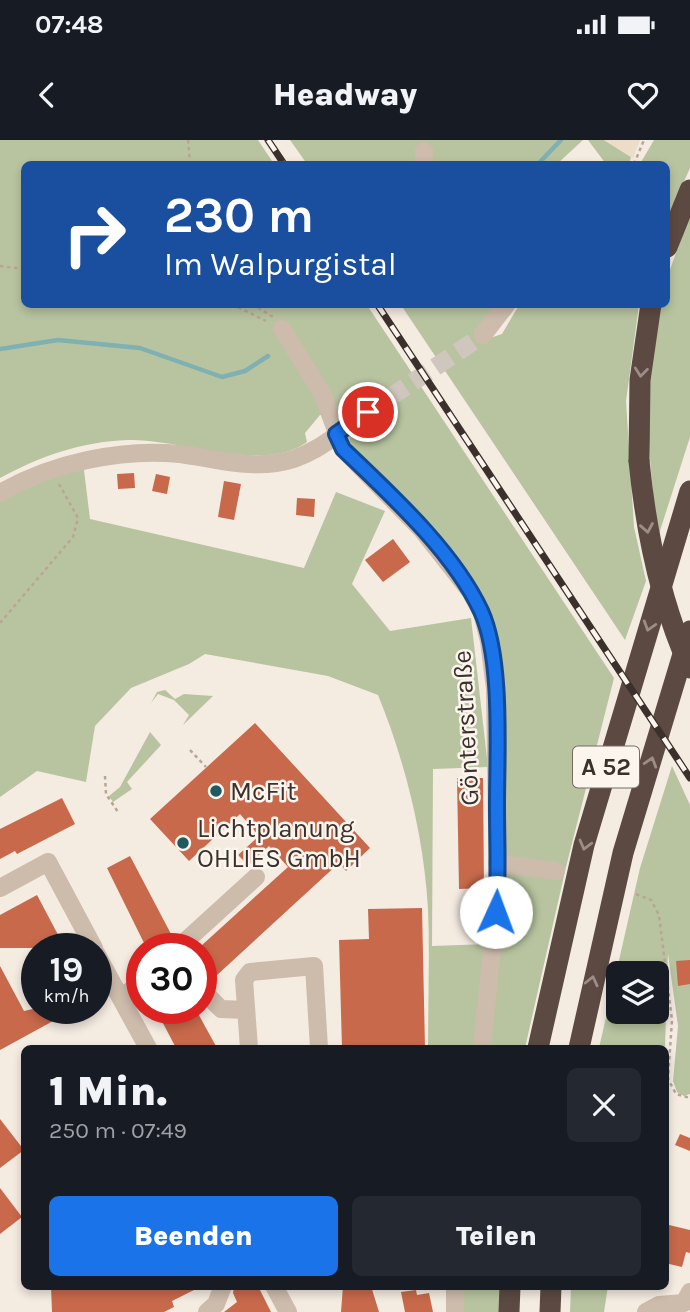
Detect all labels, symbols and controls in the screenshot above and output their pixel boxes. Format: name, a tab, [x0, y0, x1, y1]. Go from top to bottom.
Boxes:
text: 07:48	[35, 9, 104, 40]
icon: back	[28, 76, 66, 114]
text: Headway	[273, 76, 417, 113]
icon: heart	[624, 76, 662, 114]
text: 230 m	[164, 187, 314, 244]
icon: right	[49, 189, 140, 280]
text: Im Walpurgistal	[164, 246, 397, 283]
one-way arrow	[633, 366, 648, 378]
pin	[338, 382, 398, 442]
icon: arrive	[349, 393, 387, 431]
one-way arrow	[639, 522, 654, 534]
one-way arrow	[642, 620, 657, 632]
street label: Gönterstraße	[446, 649, 486, 807]
road number: A 52	[573, 746, 639, 788]
one-way arrow	[642, 756, 657, 768]
place label: McFit	[230, 776, 297, 807]
marker: McFit	[208, 783, 224, 799]
place label: Lichtplanung OHLIES GmbH	[197, 813, 361, 874]
marker: Lichtplanung OHLIES GmbH	[175, 835, 191, 851]
one-way arrow	[578, 839, 593, 851]
position arrow	[459, 875, 533, 949]
speed limit sign: 30	[126, 933, 217, 1024]
text: 19	[50, 949, 83, 990]
map controls	[606, 961, 669, 1024]
button: layers	[606, 961, 669, 1024]
one-way arrow	[584, 976, 598, 988]
text: km/h	[44, 985, 89, 1007]
text: 1 Min.	[49, 1066, 167, 1116]
button: close	[567, 1068, 641, 1142]
text: 250 m · 07:49	[49, 1117, 187, 1144]
button: Beenden	[49, 1196, 338, 1276]
button: Teilen	[352, 1196, 641, 1276]

